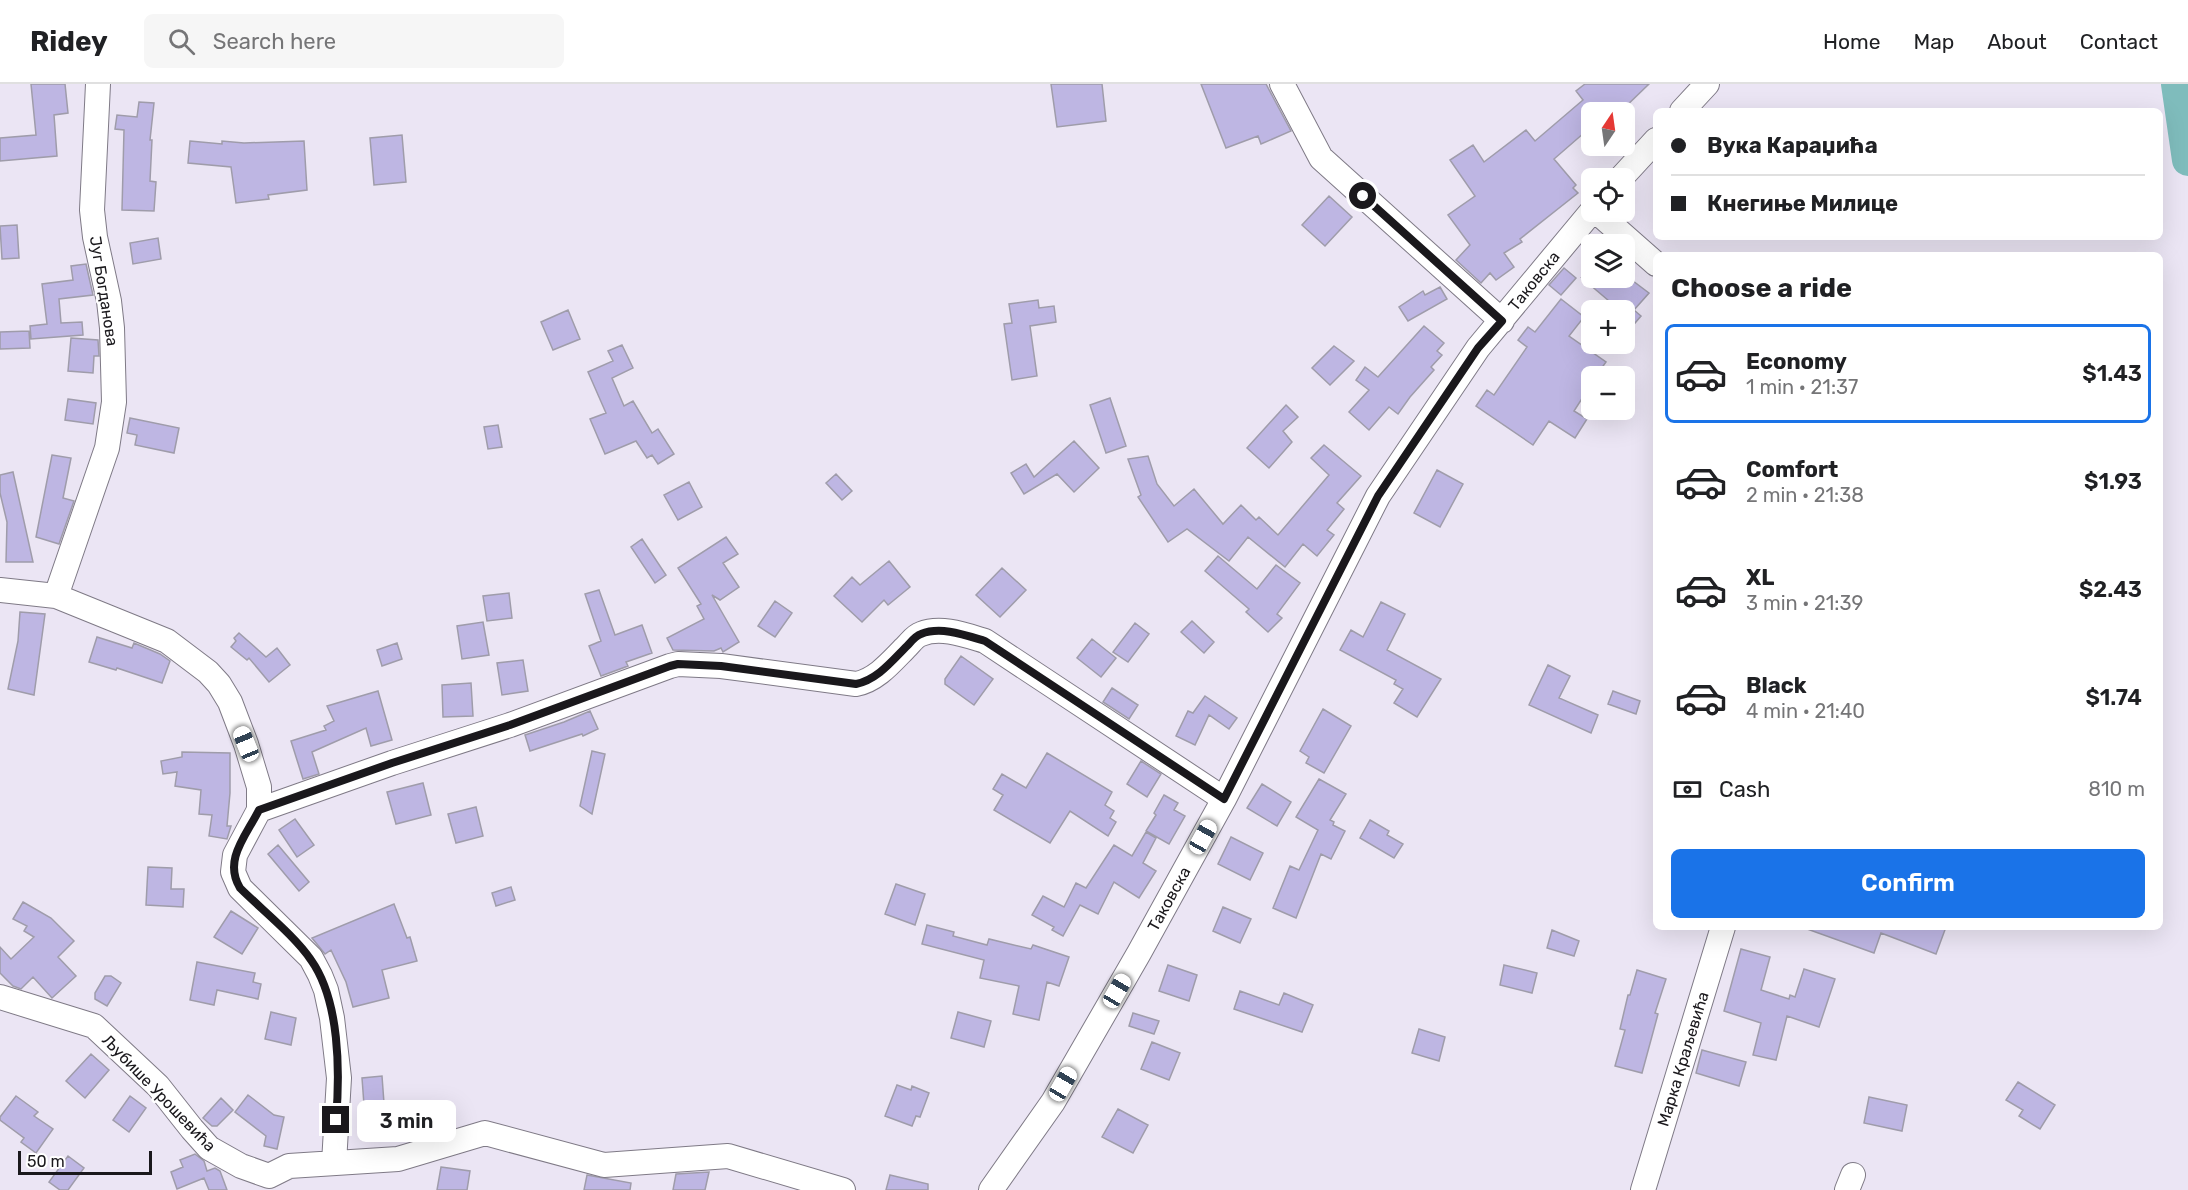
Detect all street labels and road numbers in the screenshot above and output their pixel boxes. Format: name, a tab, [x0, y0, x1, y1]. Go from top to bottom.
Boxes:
street label: Југ Богданова	[86, 235, 122, 347]
street label: Таковска	[1504, 248, 1564, 314]
street label: Таковска	[1144, 863, 1194, 935]
street label: Марка Краљевића	[1653, 989, 1713, 1129]
street label: Љубише Урошевића	[98, 1031, 220, 1155]

